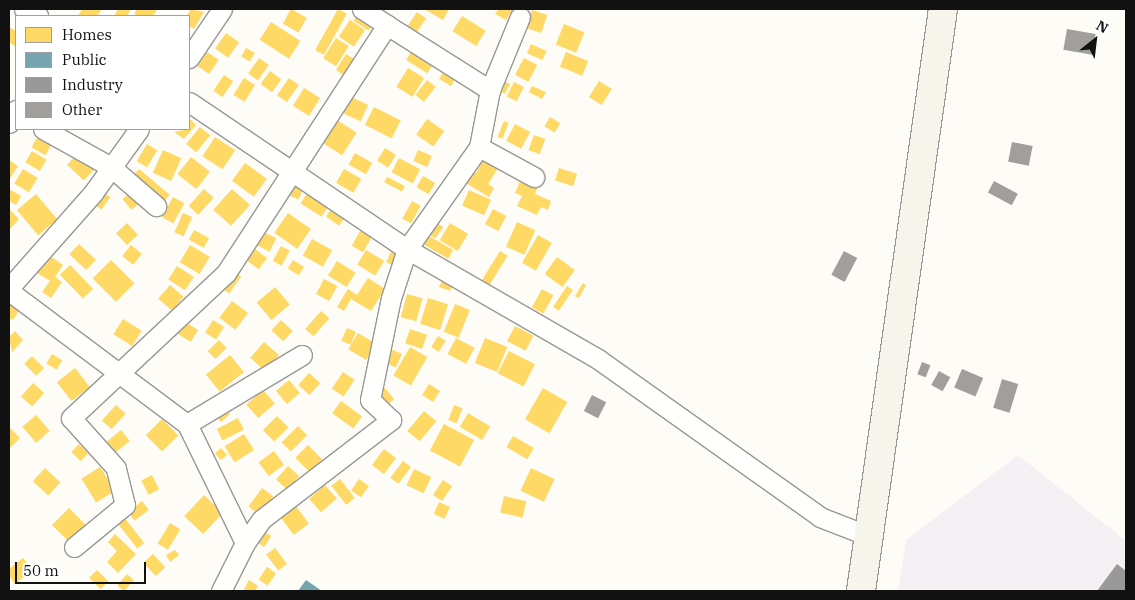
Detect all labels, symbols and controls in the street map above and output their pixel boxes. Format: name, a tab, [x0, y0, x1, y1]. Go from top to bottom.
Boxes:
legend	[15, 15, 190, 130]
north arrow	[1070, 15, 1120, 65]
text: N	[1093, 16, 1111, 37]
text: Homes	[62, 25, 112, 44]
text: Public	[62, 50, 107, 69]
text: Industry	[62, 75, 123, 94]
text: Other	[62, 100, 102, 119]
scale bar	[18, 552, 149, 584]
text: 50 m	[23, 561, 59, 580]

